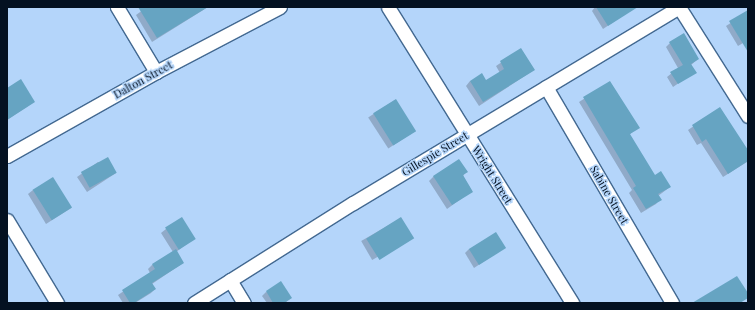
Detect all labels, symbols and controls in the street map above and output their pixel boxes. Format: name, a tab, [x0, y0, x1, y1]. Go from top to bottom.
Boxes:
street label: Dalton Street	[111, 58, 175, 102]
street label: Gillespie Street	[399, 129, 471, 179]
street label: Wright Street	[469, 144, 515, 206]
street label: Sabine Street	[587, 163, 631, 227]

